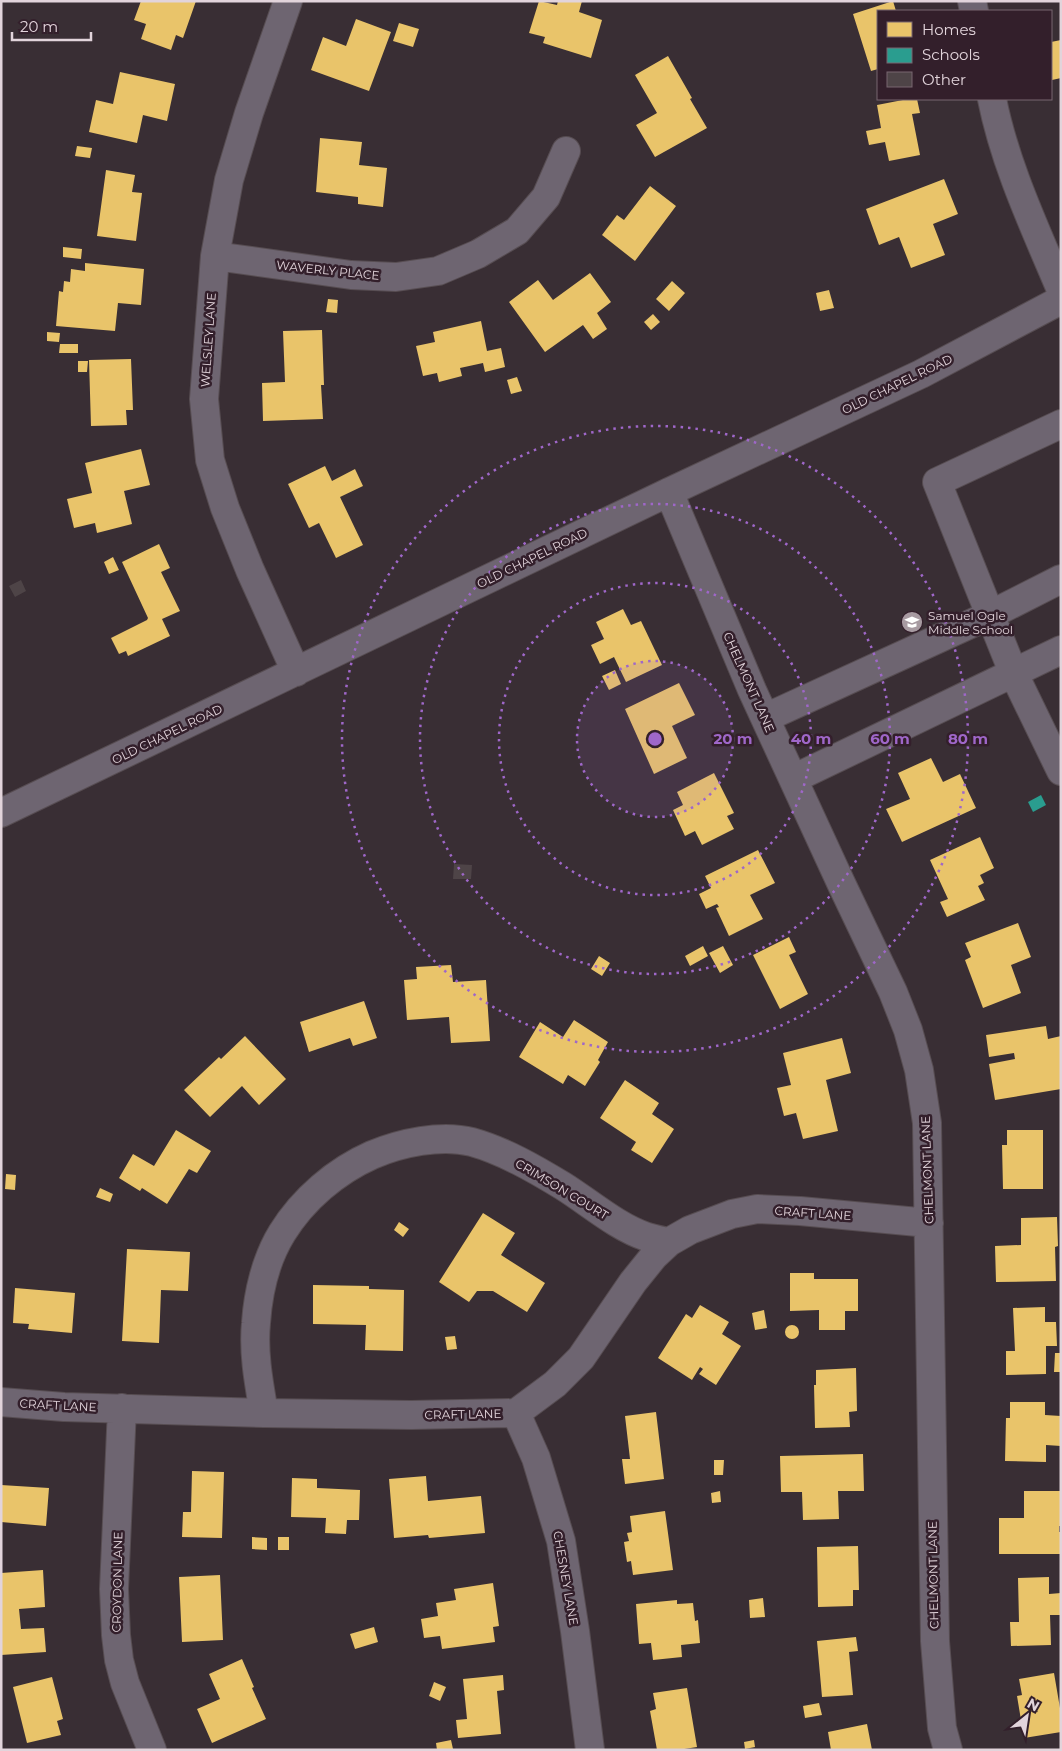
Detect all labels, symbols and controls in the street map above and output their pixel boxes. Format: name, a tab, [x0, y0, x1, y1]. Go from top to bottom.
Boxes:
scale bar	[12, 10, 91, 42]
legend	[877, 10, 1052, 100]
text: 20 m	[20, 17, 58, 36]
text: Homes	[922, 20, 976, 39]
text: Schools	[922, 45, 980, 64]
text: Other	[922, 70, 966, 89]
street label: WAVERLY PLACE	[276, 257, 380, 283]
street label: WELSLEY LANE	[197, 292, 219, 388]
street label: OLD CHAPEL ROAD	[839, 351, 955, 417]
street label: OLD CHAPEL ROAD	[474, 525, 590, 591]
place label: Samuel Ogle Middle School	[928, 608, 1013, 637]
school or university icon: Samuel Ogle Middle School	[900, 610, 924, 634]
street label: CHELMONT LANE	[720, 630, 778, 734]
street label: OLD CHAPEL ROAD	[109, 701, 225, 767]
text: 20 m	[713, 729, 753, 748]
text: 40 m	[791, 729, 831, 748]
text: 60 m	[870, 729, 910, 748]
text: 80 m	[948, 729, 988, 748]
centre of rings	[646, 730, 664, 748]
street label: CHELMONT LANE	[918, 1116, 936, 1224]
street label: CRIMSON COURT	[513, 1155, 611, 1223]
street label: CRAFT LANE	[774, 1203, 852, 1223]
street label: CRAFT LANE	[19, 1395, 97, 1415]
street label: CRAFT LANE	[424, 1406, 502, 1422]
street label: CHELMONT LANE	[925, 1521, 941, 1629]
street label: CHESNEY LANE	[550, 1530, 582, 1626]
street label: CROYDON LANE	[109, 1532, 125, 1632]
north arrow	[1002, 1691, 1052, 1741]
text: N	[1024, 1694, 1043, 1715]

